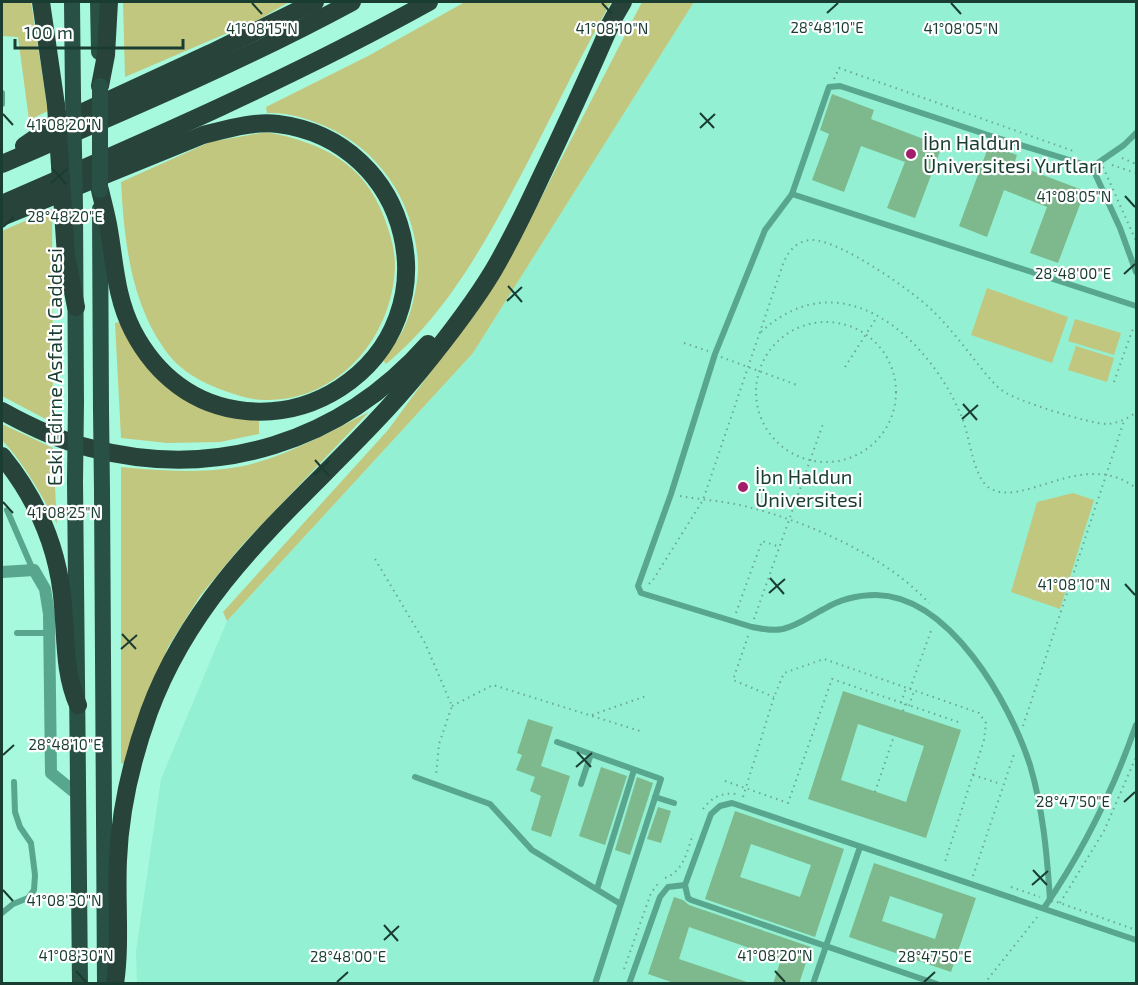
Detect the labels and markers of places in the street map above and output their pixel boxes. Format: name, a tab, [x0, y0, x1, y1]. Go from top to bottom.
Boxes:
place label: İbn Haldun Üniversitesi Yurtları	[923, 130, 1102, 177]
marker: İbn Haldun Üniversitesi Yurtları	[904, 147, 918, 161]
place label: İbn Haldun Üniversitesi	[755, 464, 863, 511]
marker: İbn Haldun Üniversitesi	[736, 480, 750, 494]

